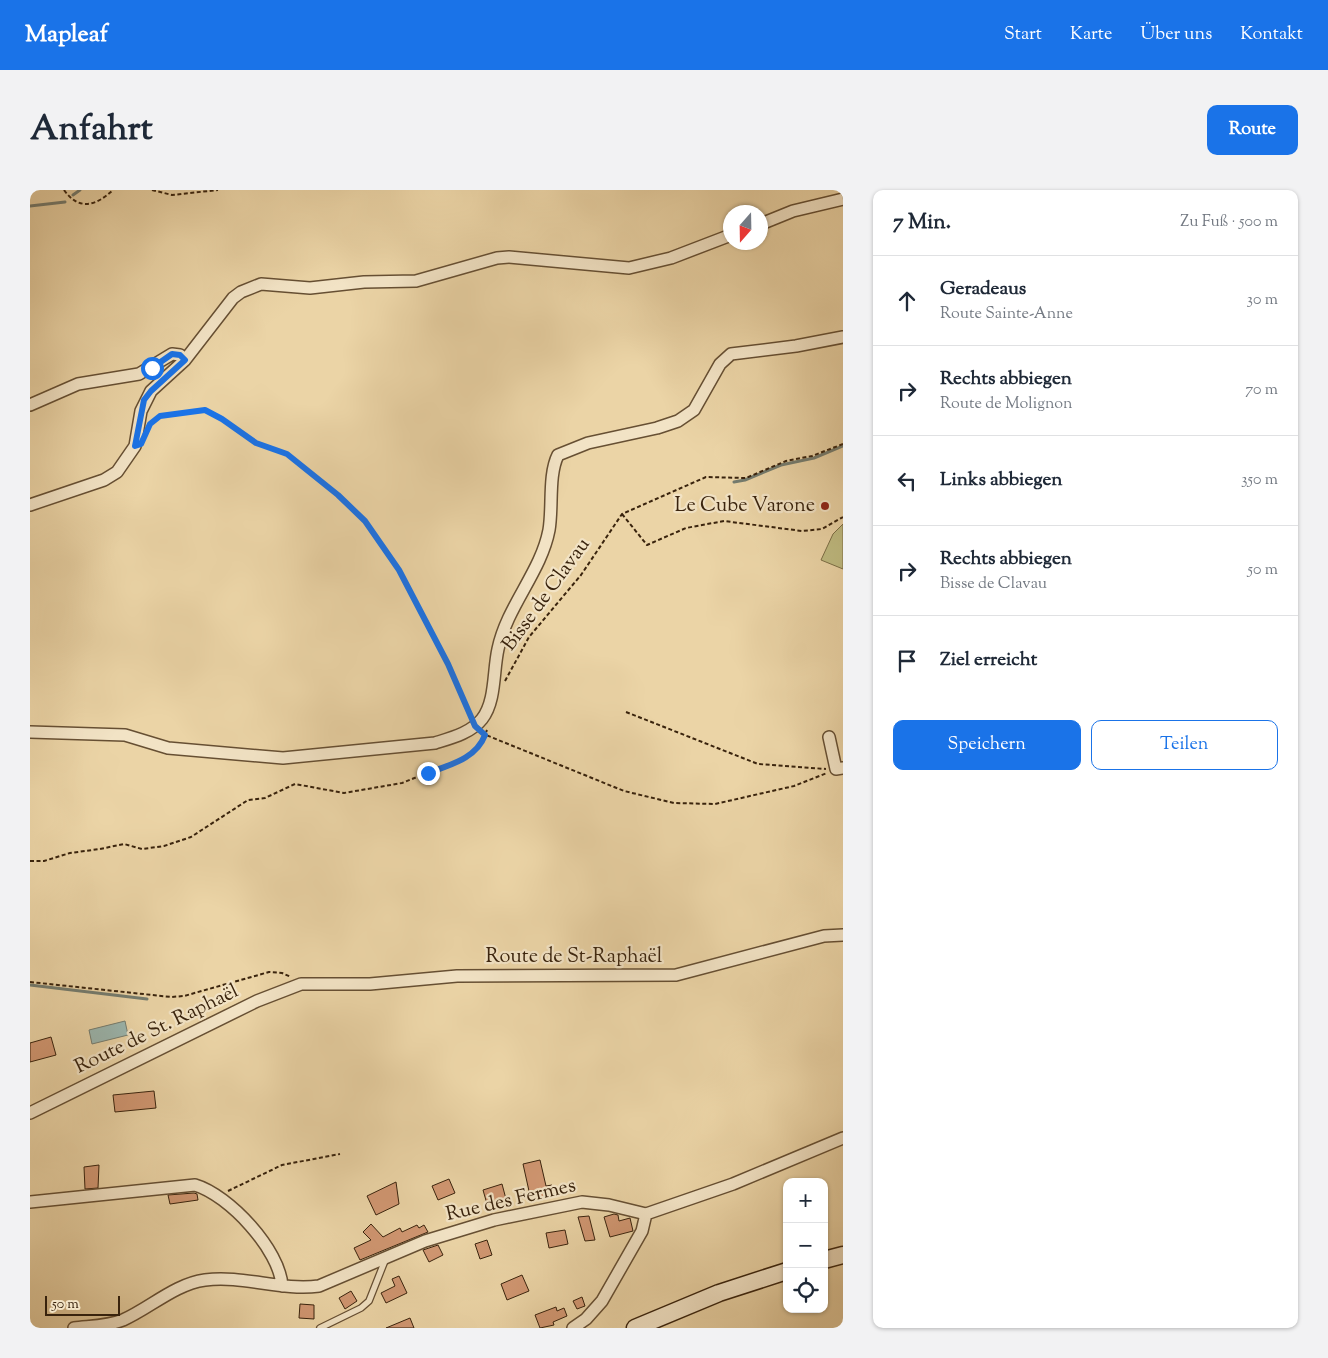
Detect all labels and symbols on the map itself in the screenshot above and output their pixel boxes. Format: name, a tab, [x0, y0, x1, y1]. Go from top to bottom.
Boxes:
north arrow	[723, 205, 768, 250]
route start	[141, 357, 164, 380]
place label: Le Cube Varone	[674, 492, 815, 521]
marker: Le Cube Varone	[819, 500, 831, 512]
street label: Bisse de Clavau	[496, 532, 598, 658]
route end	[417, 762, 440, 785]
street label: Route de St-Raphaël	[486, 943, 663, 972]
street label: Route de St. Raphaël	[70, 977, 244, 1082]
street label: Rue des Fermes	[443, 1172, 579, 1230]
scale bar	[45, 1293, 120, 1316]

